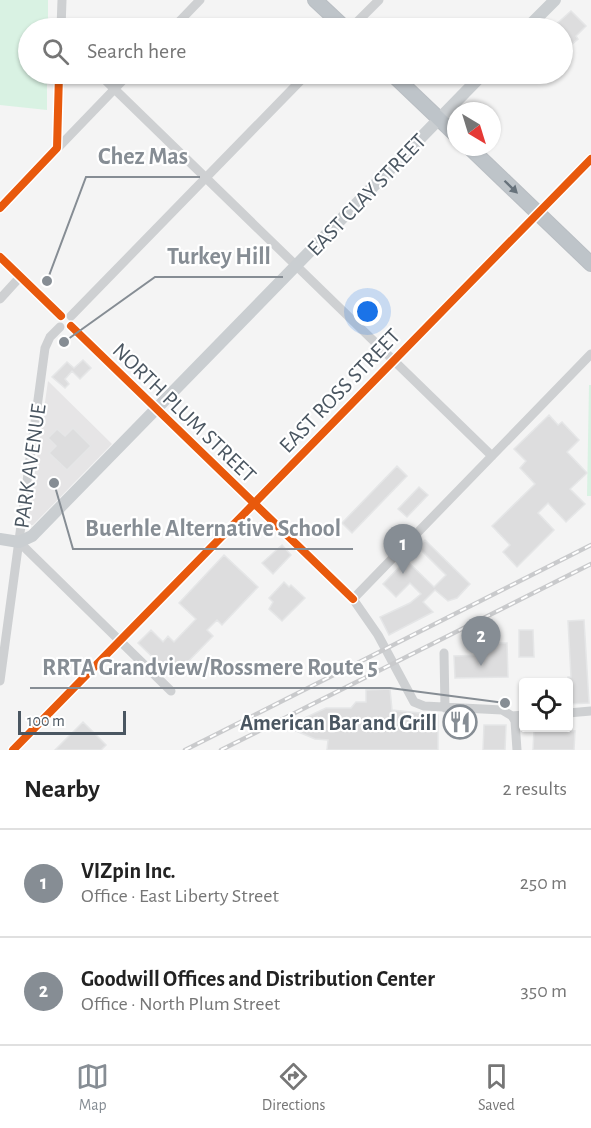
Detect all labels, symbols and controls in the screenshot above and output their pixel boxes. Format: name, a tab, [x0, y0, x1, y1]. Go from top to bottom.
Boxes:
search box	[18, 18, 573, 84]
icon: search	[39, 35, 72, 68]
text: Search here	[87, 40, 186, 62]
north arrow	[447, 102, 501, 156]
street label: EAST CLAY STREET	[303, 129, 430, 260]
callout: Chez Mas	[86, 135, 200, 177]
text: Chez Mas	[98, 145, 188, 169]
one-way arrow	[504, 180, 518, 194]
callout: Turkey Hill	[155, 235, 283, 277]
text: Turkey Hill	[167, 245, 271, 269]
your location	[353, 297, 382, 326]
street label: EAST ROSS STREET	[275, 324, 404, 457]
street label: NORTH PLUM STREET	[108, 339, 260, 487]
street label: PARK AVENUE	[10, 402, 50, 530]
callout: Buerhle Alternative School	[73, 507, 353, 549]
text: Buerhle Alternative School	[85, 517, 341, 541]
pin: 1	[384, 524, 422, 574]
pin: 2	[462, 616, 500, 666]
callout: RRTA Grandview/Rossmere Route 5	[30, 646, 390, 688]
text: RRTA Grandview/Rossmere Route 5	[42, 656, 378, 680]
map controls	[519, 678, 573, 732]
button: locate	[519, 678, 573, 732]
restaurant icon: American Bar and Grill	[442, 704, 478, 740]
scale bar	[18, 708, 126, 736]
place label: American Bar and Grill	[240, 712, 437, 734]
text: 100 m	[27, 713, 65, 729]
text: Nearby	[24, 776, 100, 802]
text: 2 results	[503, 779, 567, 799]
text: VIZpin Inc.	[81, 860, 176, 882]
text: 1	[40, 873, 47, 893]
text: 250 m	[520, 873, 567, 893]
text: Office · East Liberty Street	[81, 886, 279, 906]
text: Goodwill Offices and Distribution Center	[81, 968, 435, 990]
text: 2	[39, 981, 48, 1001]
text: 350 m	[521, 981, 567, 1001]
text: Office · North Plum Street	[81, 994, 280, 1014]
tab: Map	[76, 1060, 109, 1115]
tab: Directions	[262, 1060, 326, 1115]
tab: Saved	[478, 1060, 515, 1115]

